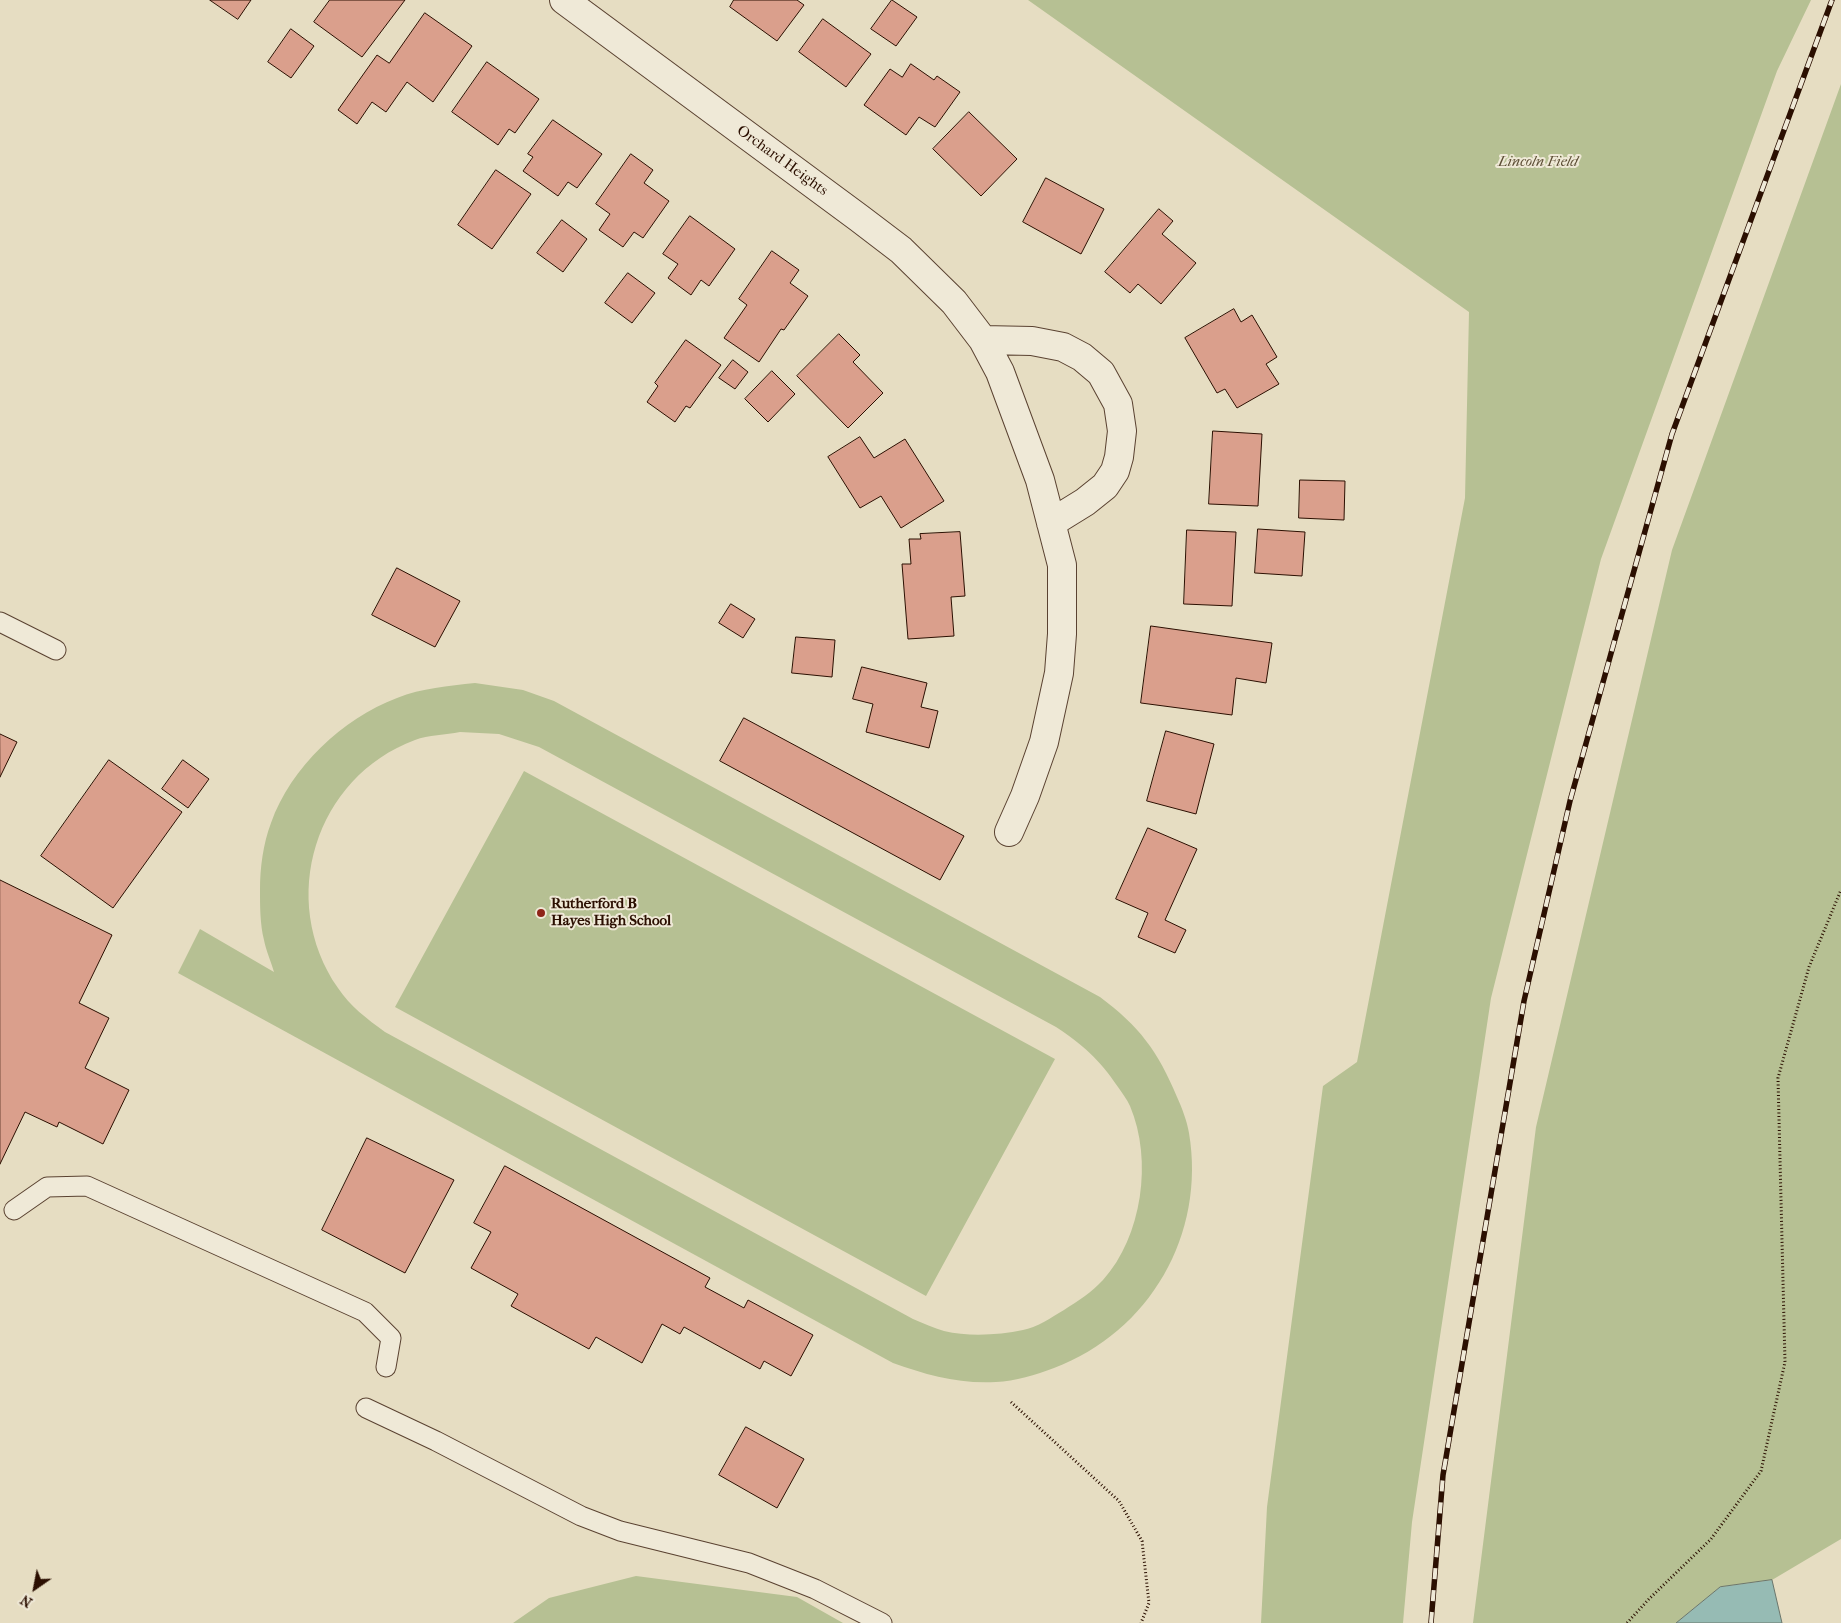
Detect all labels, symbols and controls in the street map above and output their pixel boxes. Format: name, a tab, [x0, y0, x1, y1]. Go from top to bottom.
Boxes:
street label: Orchard Heights	[733, 122, 831, 200]
park label: Lincoln Field	[1498, 153, 1578, 171]
place label: Rutherford B Hayes High School	[551, 895, 671, 930]
marker: Rutherford B Hayes High School	[535, 907, 547, 919]
north arrow	[10, 1563, 60, 1613]
text: N	[17, 1591, 36, 1611]

